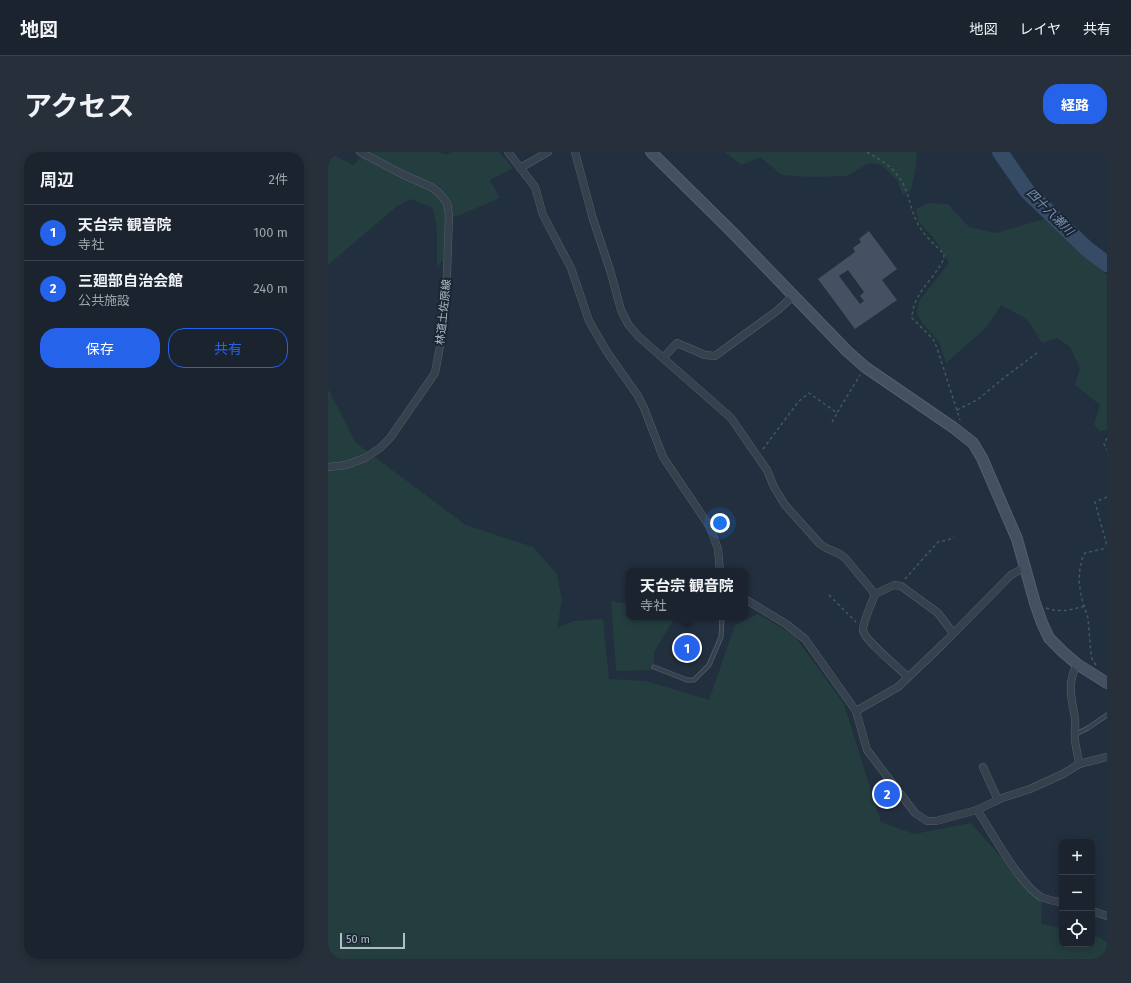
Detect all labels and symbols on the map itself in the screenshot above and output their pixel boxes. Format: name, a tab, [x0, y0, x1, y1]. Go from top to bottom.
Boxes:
water label: 四十八瀬川	[1024, 186, 1078, 240]
street label: 林道土佐原線	[434, 279, 453, 346]
your location	[710, 513, 730, 533]
pin: 1	[674, 633, 700, 663]
pin: 2	[874, 779, 900, 809]
scale bar	[340, 931, 405, 950]

